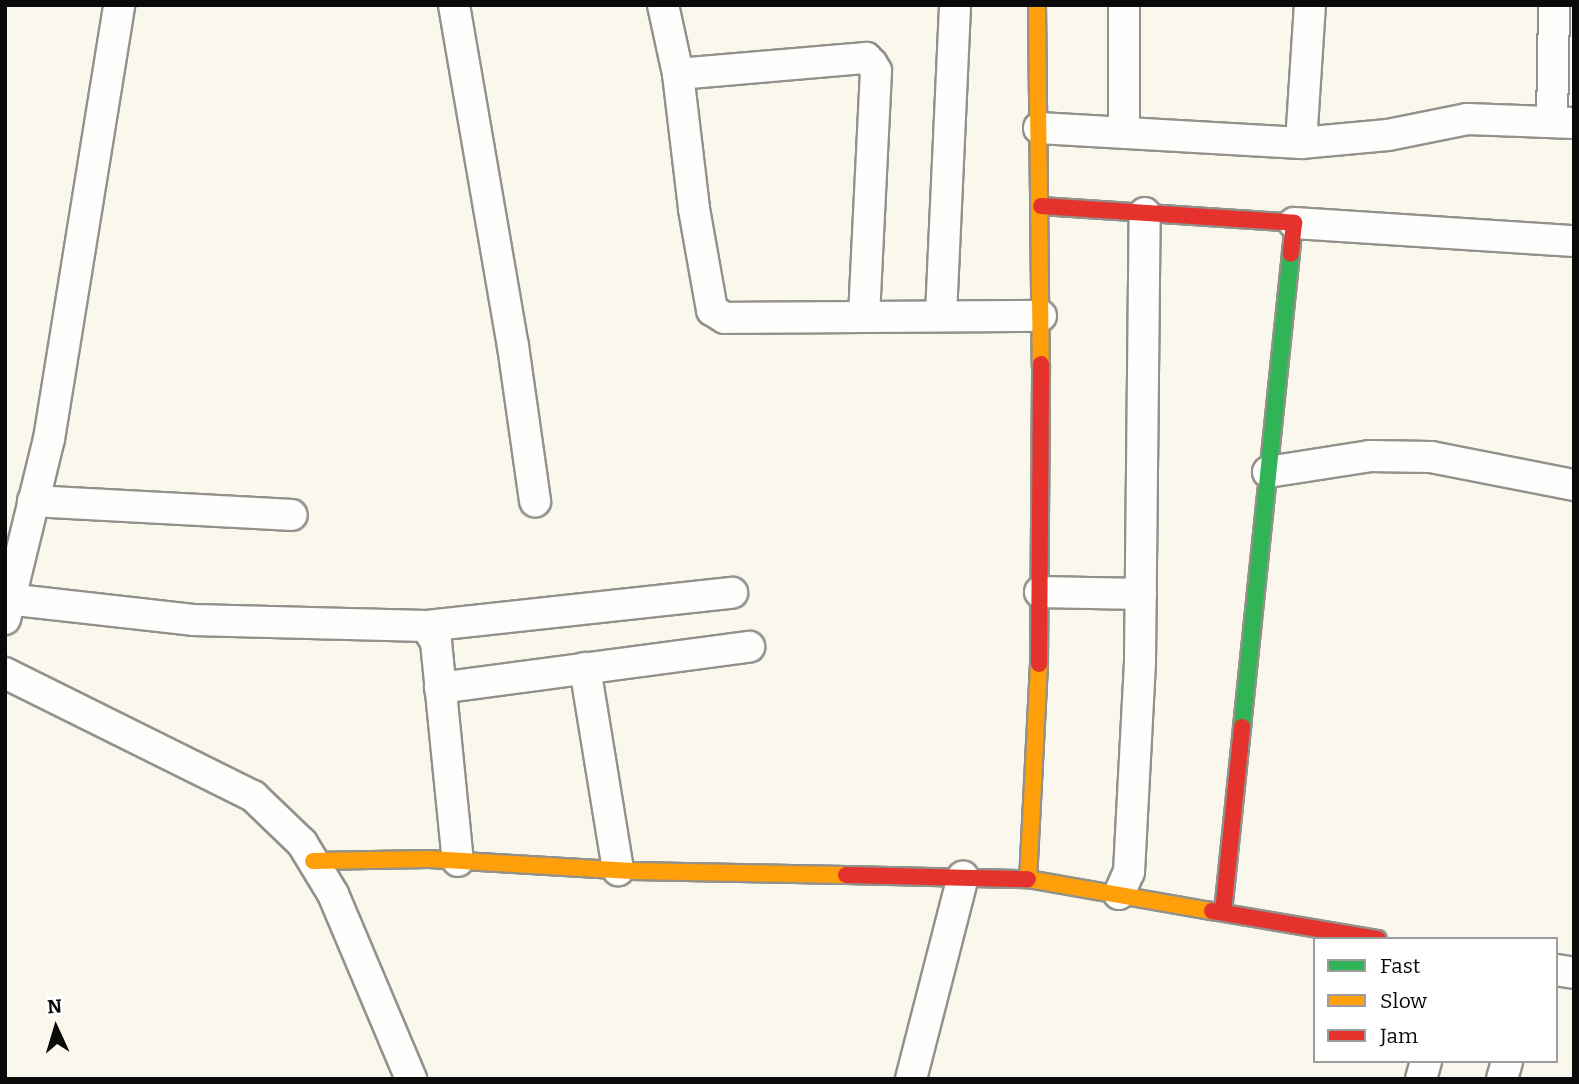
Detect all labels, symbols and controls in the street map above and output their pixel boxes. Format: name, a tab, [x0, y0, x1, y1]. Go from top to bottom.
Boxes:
legend	[1313, 937, 1558, 1063]
text: Fast	[1380, 953, 1420, 979]
text: Slow	[1380, 988, 1427, 1014]
north arrow	[21, 993, 91, 1063]
text: N	[46, 995, 63, 1019]
text: Jam	[1380, 1023, 1418, 1049]

